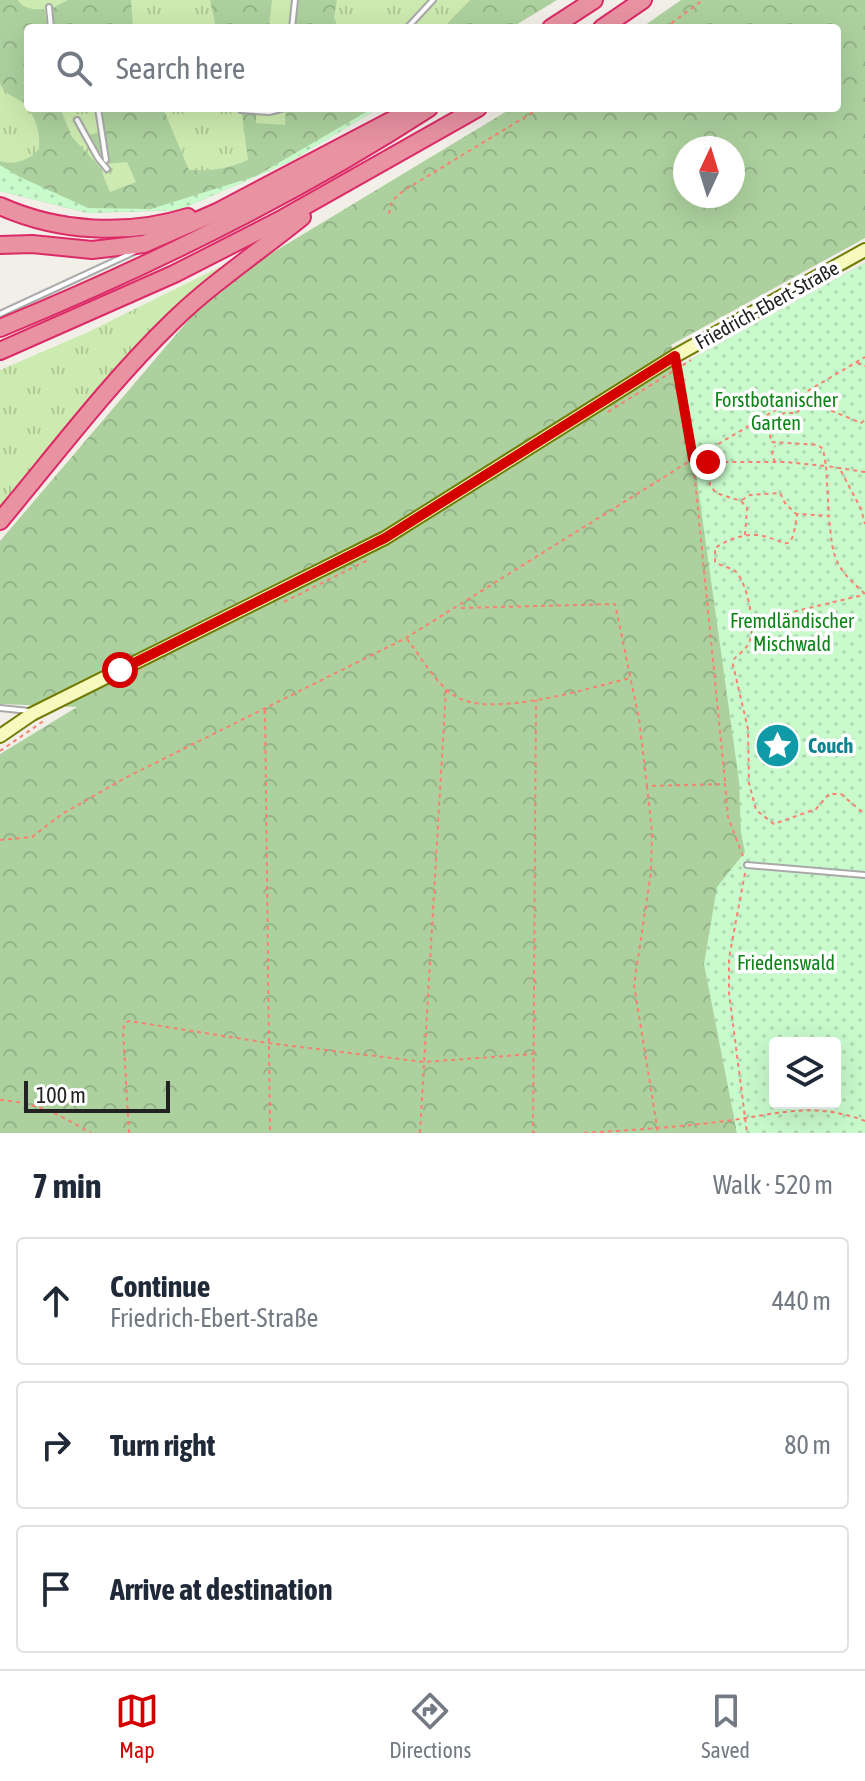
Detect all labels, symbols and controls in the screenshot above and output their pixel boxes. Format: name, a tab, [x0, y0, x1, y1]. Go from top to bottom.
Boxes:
search box	[24, 24, 841, 112]
icon: search	[52, 46, 96, 90]
text: Search here	[116, 51, 245, 85]
north arrow	[673, 136, 745, 208]
street label: Friedrich-Ebert-Straße	[691, 256, 842, 353]
park label: Forstbotanischer Garten	[714, 388, 839, 434]
route end	[690, 444, 726, 480]
park label: Fremdländischer Mischwald	[730, 609, 855, 655]
route start	[102, 652, 138, 688]
place icon: Couch	[753, 722, 801, 770]
place label: Couch	[808, 734, 853, 757]
park label: Friedenswald	[737, 951, 835, 974]
map controls	[769, 1037, 841, 1109]
button: layers	[769, 1037, 841, 1109]
scale bar	[24, 1077, 170, 1113]
text: 100 m	[36, 1082, 86, 1108]
text: 7 min	[32, 1166, 101, 1205]
text: Walk · 520 m	[713, 1170, 833, 1200]
text: Continue	[110, 1269, 210, 1303]
icon: ahead	[34, 1279, 78, 1323]
text: 440 m	[772, 1286, 831, 1316]
text: Friedrich-Ebert-Straße	[110, 1303, 318, 1333]
icon: right	[34, 1423, 78, 1467]
text: Turn right	[110, 1428, 216, 1462]
text: 80 m	[784, 1430, 831, 1460]
icon: arrive	[34, 1567, 78, 1611]
text: Arrive at destination	[110, 1572, 332, 1606]
tab: Map	[115, 1689, 159, 1763]
tab: Directions	[389, 1689, 471, 1763]
tab: Saved	[701, 1689, 750, 1763]

